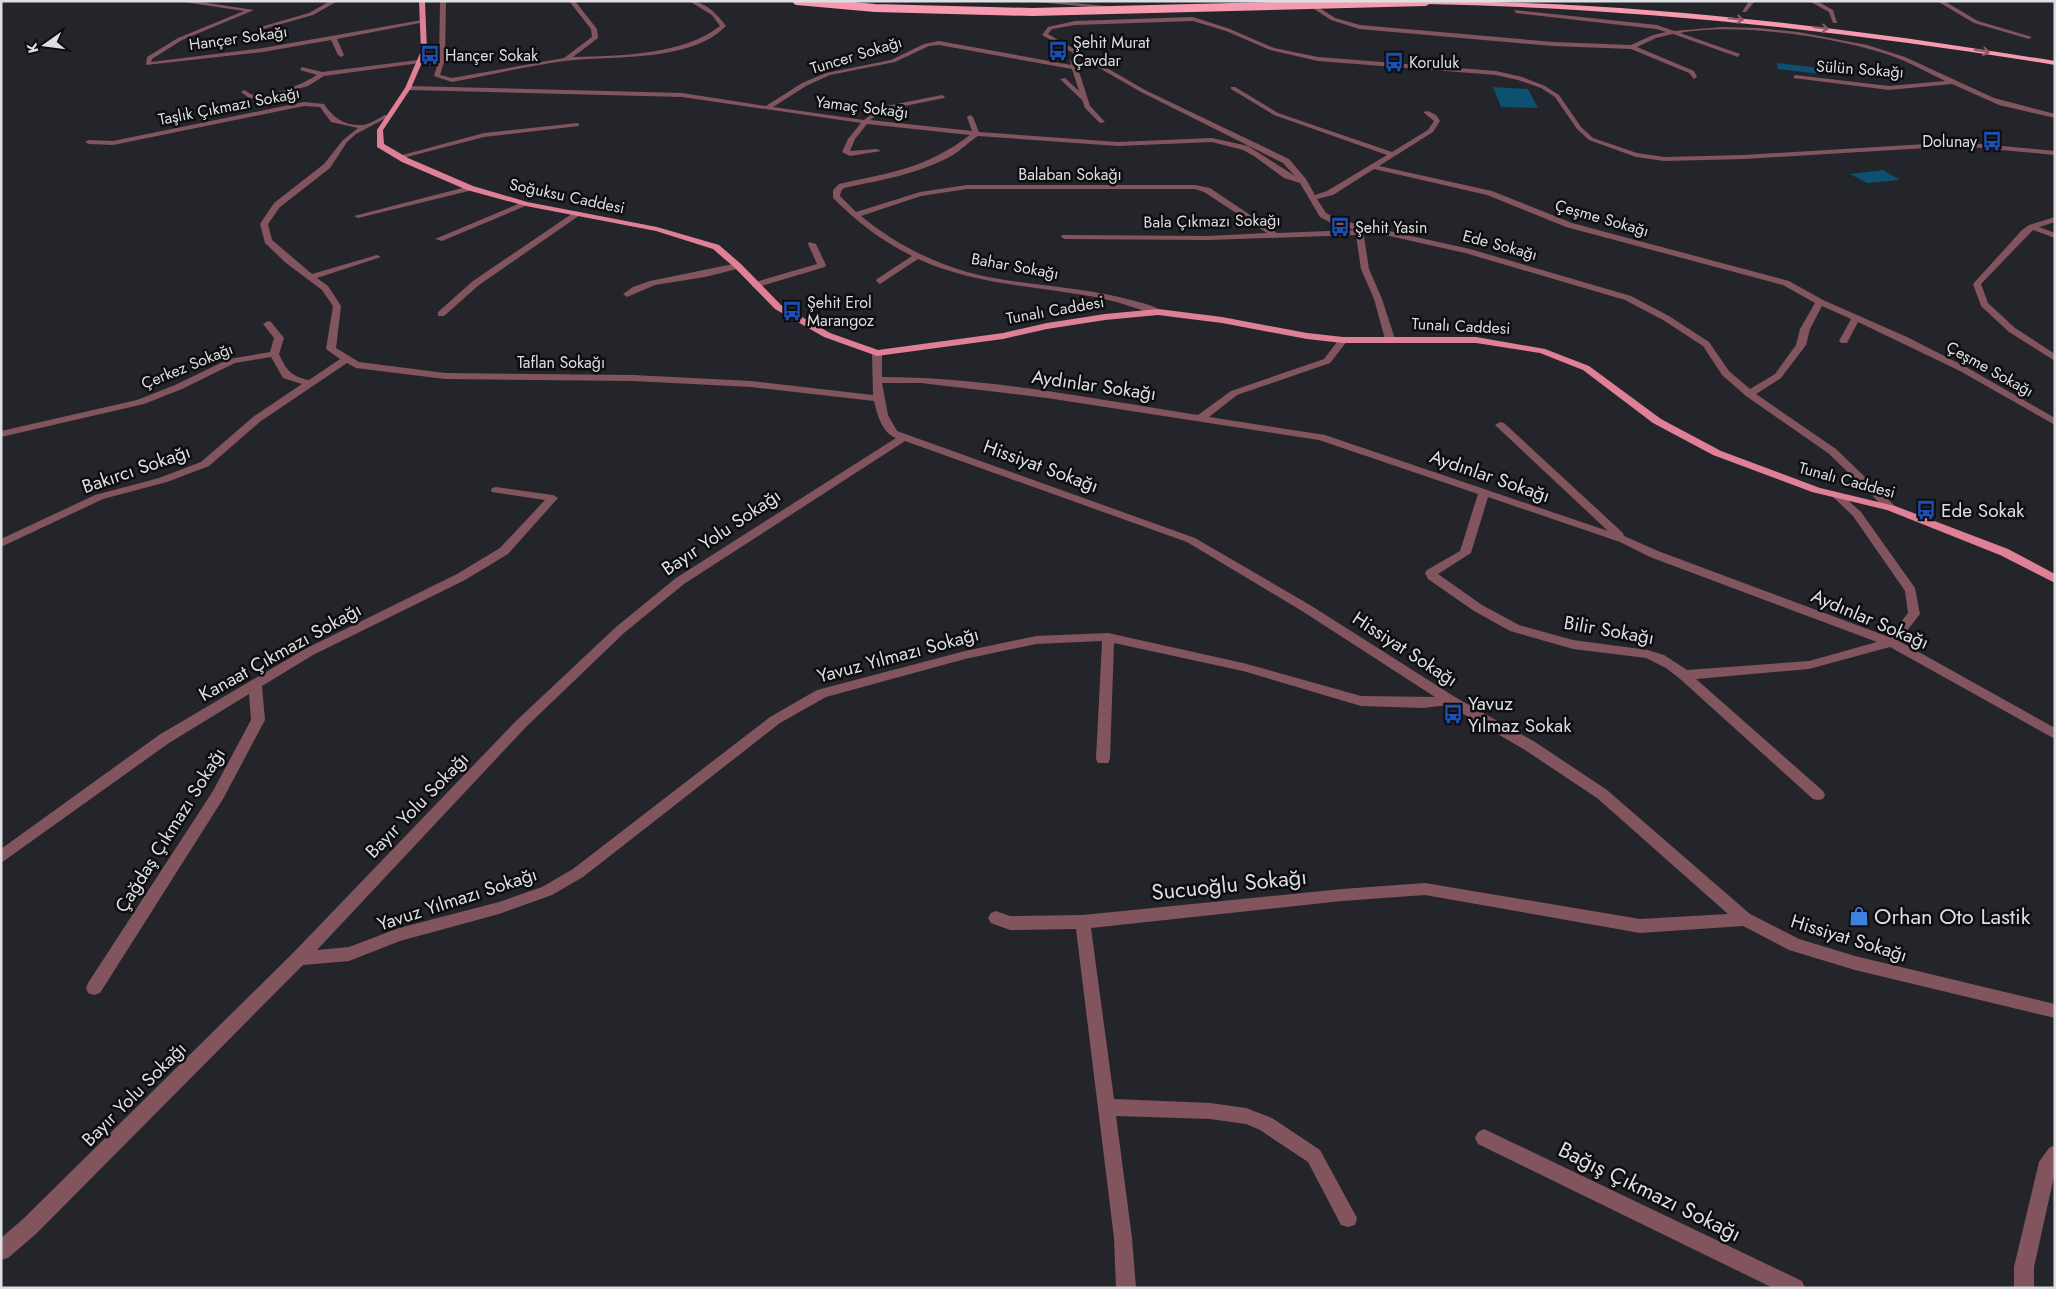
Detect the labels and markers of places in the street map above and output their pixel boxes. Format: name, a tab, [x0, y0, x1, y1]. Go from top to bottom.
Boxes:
place label: Şehit Murat Çavdar	[1073, 31, 1150, 72]
bus stop icon: Şehit Murat Çavdar	[1047, 40, 1069, 62]
bus stop icon: Hançer Sokak	[419, 44, 441, 66]
place label: Hançer Sokak	[445, 44, 539, 67]
bus stop icon: Koruluk	[1383, 51, 1405, 73]
place label: Koruluk	[1409, 51, 1460, 74]
place label: Dolunay	[1922, 130, 1978, 153]
bus stop icon: Dolunay	[1981, 130, 2003, 152]
bus stop icon: Şehit Yasin	[1329, 216, 1351, 238]
place label: Şehit Yasin	[1355, 216, 1427, 239]
place label: Şehit Erol Marangoz	[807, 291, 875, 332]
bus stop icon: Şehit Erol Marangoz	[781, 300, 803, 322]
place label: Ede Sokak	[1941, 497, 2025, 524]
bus stop icon: Ede Sokak	[1915, 499, 1937, 521]
place label: Yavuz Yılmaz Sokak	[1468, 690, 1572, 739]
bus stop icon: Yavuz Yılmaz Sokak	[1442, 703, 1464, 725]
place label: Orhan Oto Lastik	[1874, 900, 2031, 932]
shop icon: Orhan Oto Lastik	[1848, 905, 1870, 927]

